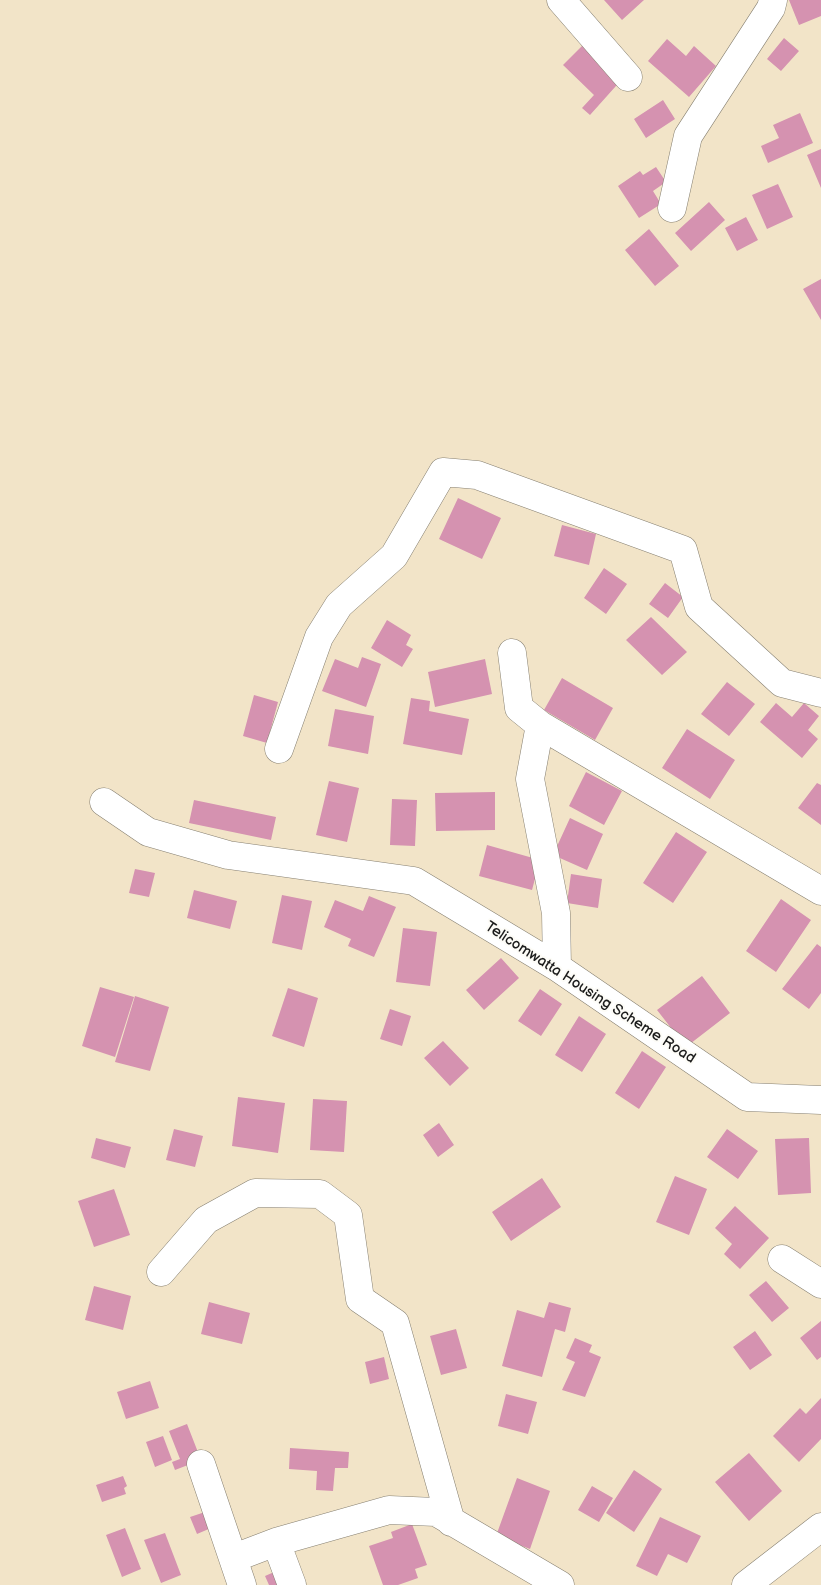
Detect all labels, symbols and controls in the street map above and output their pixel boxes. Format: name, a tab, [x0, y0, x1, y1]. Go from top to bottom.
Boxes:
street label: Telicomwatta Housing Scheme Road	[481, 918, 699, 1068]

